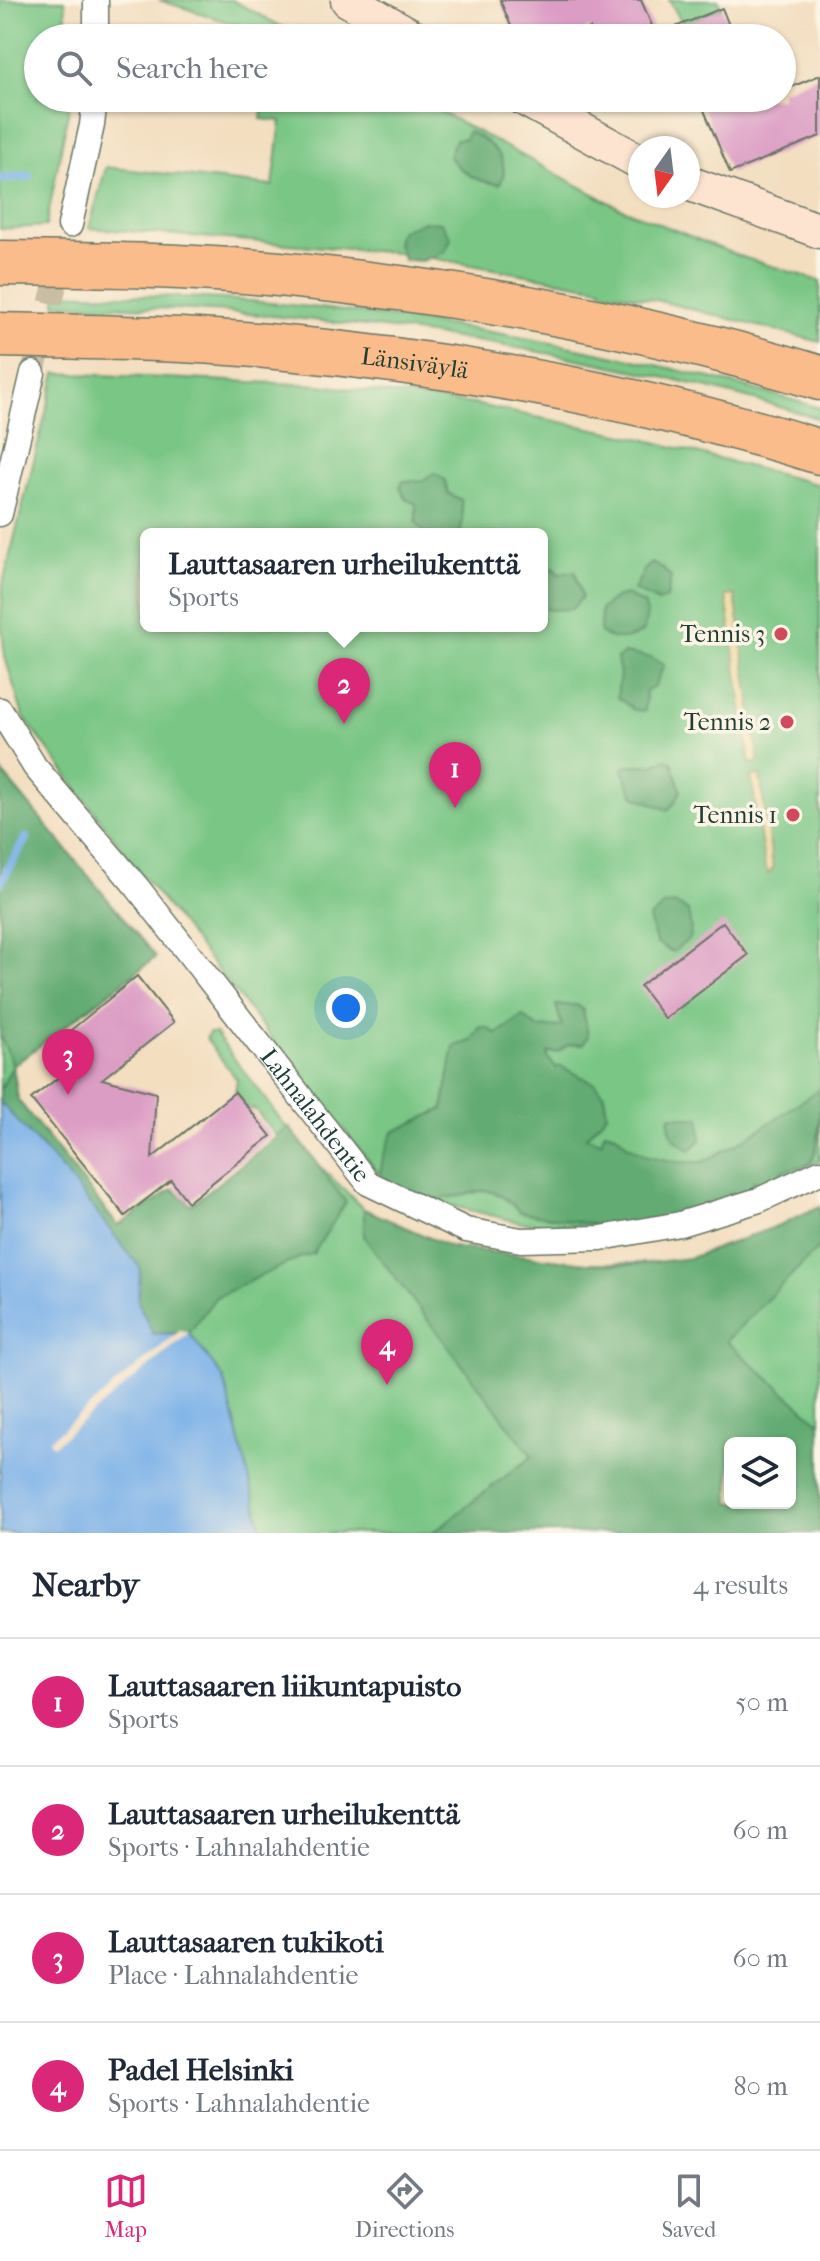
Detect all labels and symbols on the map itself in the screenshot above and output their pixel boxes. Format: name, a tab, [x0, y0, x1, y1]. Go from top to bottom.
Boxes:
north arrow	[628, 136, 700, 208]
street label: Länsiväylä	[359, 342, 471, 385]
place label: Tennis 3	[680, 620, 765, 648]
marker: Tennis 3	[772, 625, 790, 643]
pin: 2	[318, 658, 370, 724]
place label: Tennis 2	[684, 708, 771, 736]
marker: Tennis 2	[778, 713, 796, 731]
pin: 1	[429, 742, 481, 808]
place label: Tennis 1	[693, 801, 777, 829]
marker: Tennis 1	[784, 806, 802, 824]
your location	[326, 988, 366, 1028]
pin: 3	[42, 1029, 94, 1095]
street label: Lahnalahdentie	[254, 1043, 376, 1188]
pin: 4	[361, 1319, 413, 1385]

